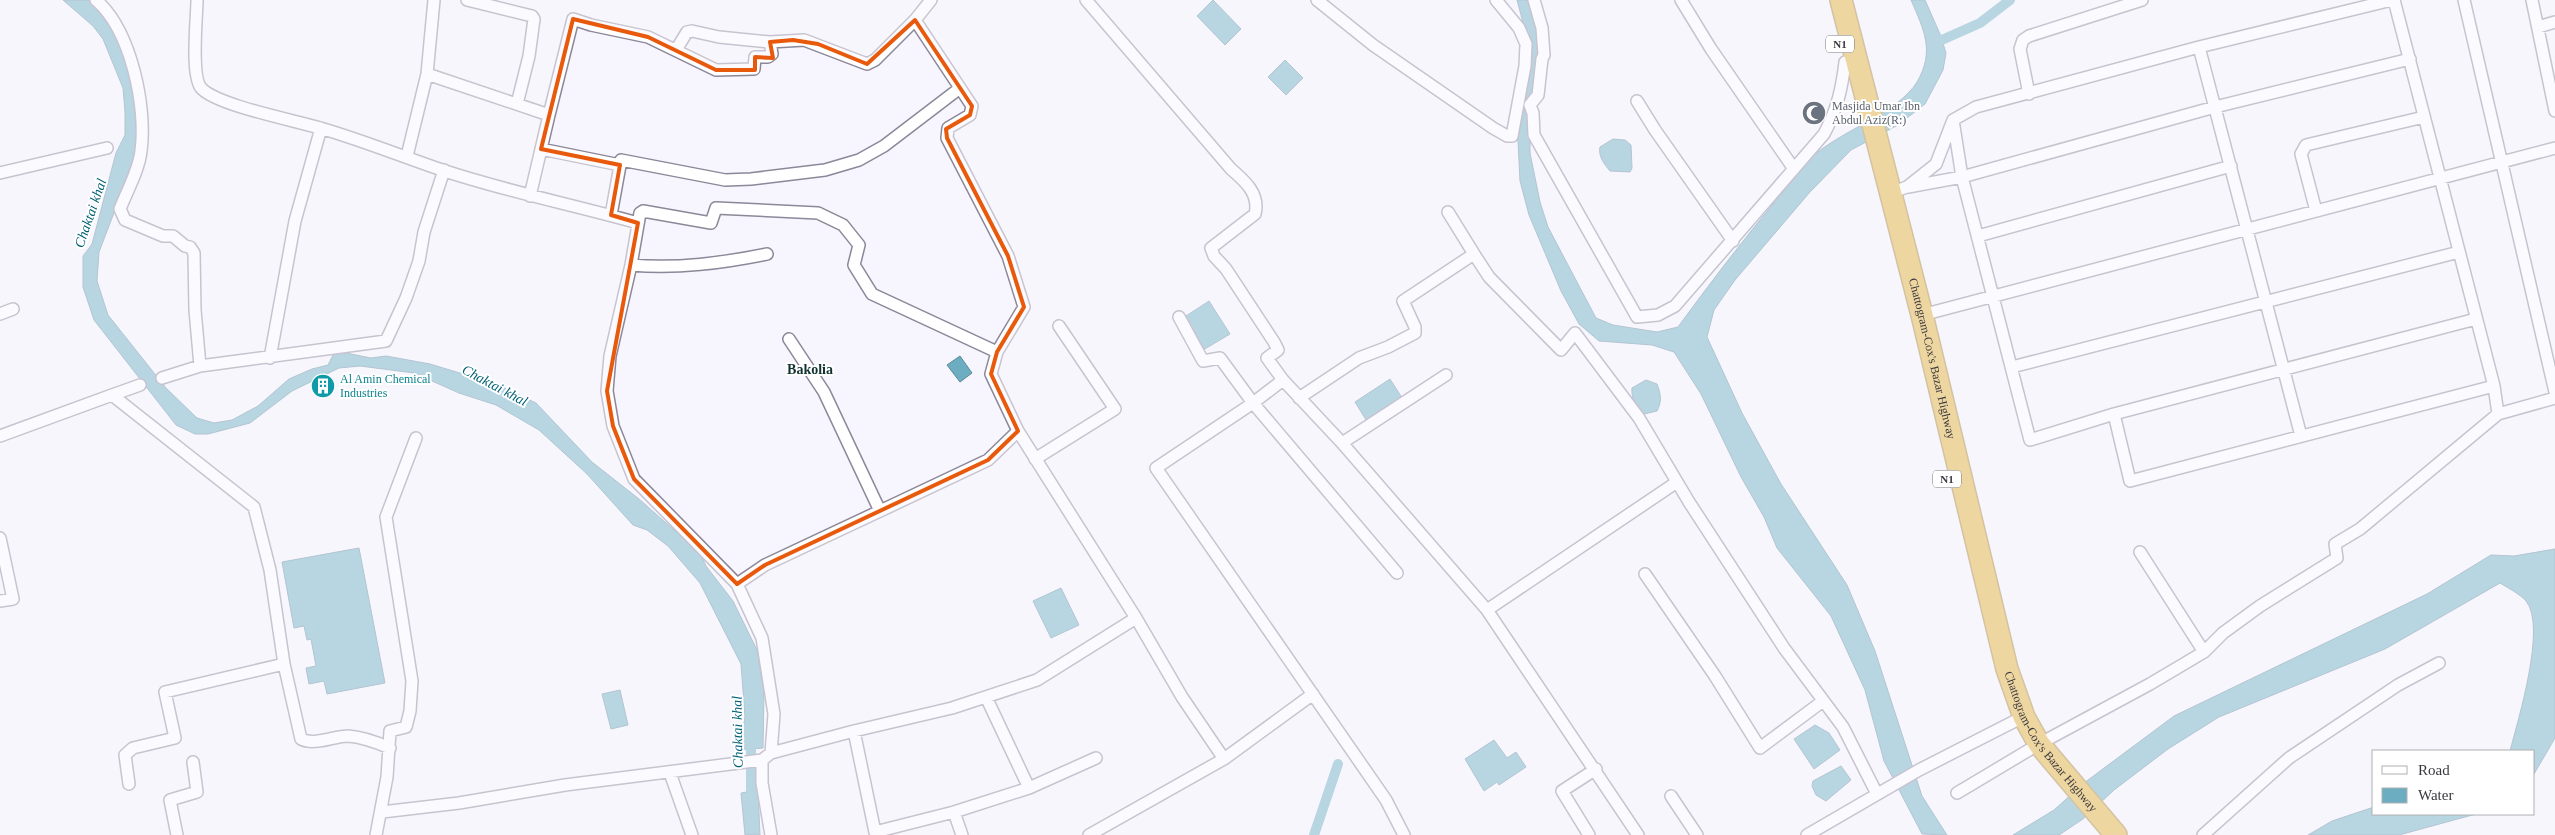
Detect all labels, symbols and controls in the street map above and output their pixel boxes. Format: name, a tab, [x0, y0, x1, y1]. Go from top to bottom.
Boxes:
road number: N1	[1826, 36, 1854, 52]
place label: Masjida Umar Ibn Abdul Aziz(R:)	[1832, 99, 1920, 127]
mosque icon: Masjida Umar Ibn Abdul Aziz(R:)	[1801, 100, 1827, 126]
water label: Chaktai khal	[72, 177, 109, 250]
street label: Chattogram-Cox's Bazar Highway	[1906, 276, 1959, 441]
water label: Chaktai khal	[459, 362, 530, 409]
district label: Bakolia	[787, 362, 833, 377]
place label: Al Amin Chemical Industries	[340, 372, 431, 400]
building icon: Al Amin Chemical Industries	[310, 373, 336, 399]
road number: N1	[1933, 470, 1961, 488]
street label: Chattogram-Cox's Bazar Highway	[2001, 669, 2100, 815]
water label: Chaktai khal	[729, 696, 746, 768]
legend	[2372, 750, 2535, 815]
text: Road	[2418, 762, 2450, 778]
text: Water	[2418, 787, 2453, 803]

